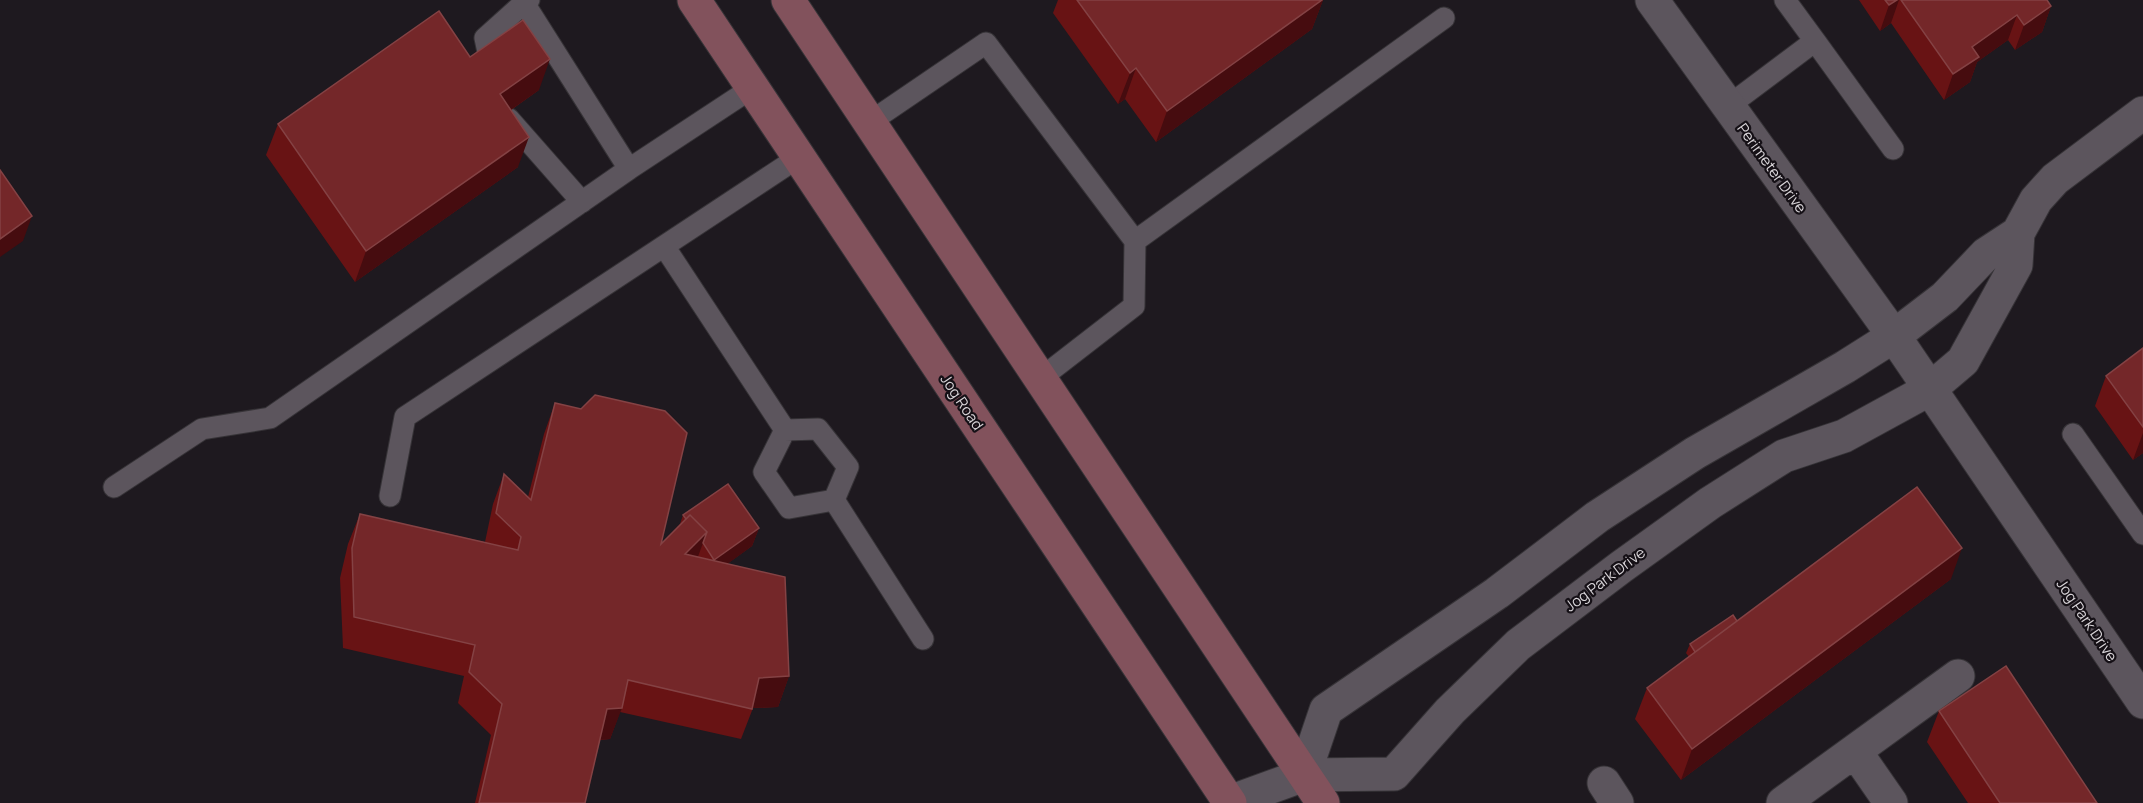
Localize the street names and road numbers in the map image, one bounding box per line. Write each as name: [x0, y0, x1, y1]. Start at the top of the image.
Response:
street label: Perimeter Drive: [1732, 119, 1812, 217]
street label: Jog Road: [936, 370, 988, 434]
street label: Jog Park Drive: [1560, 542, 1650, 616]
street label: Jog Park Drive: [2052, 574, 2123, 666]

